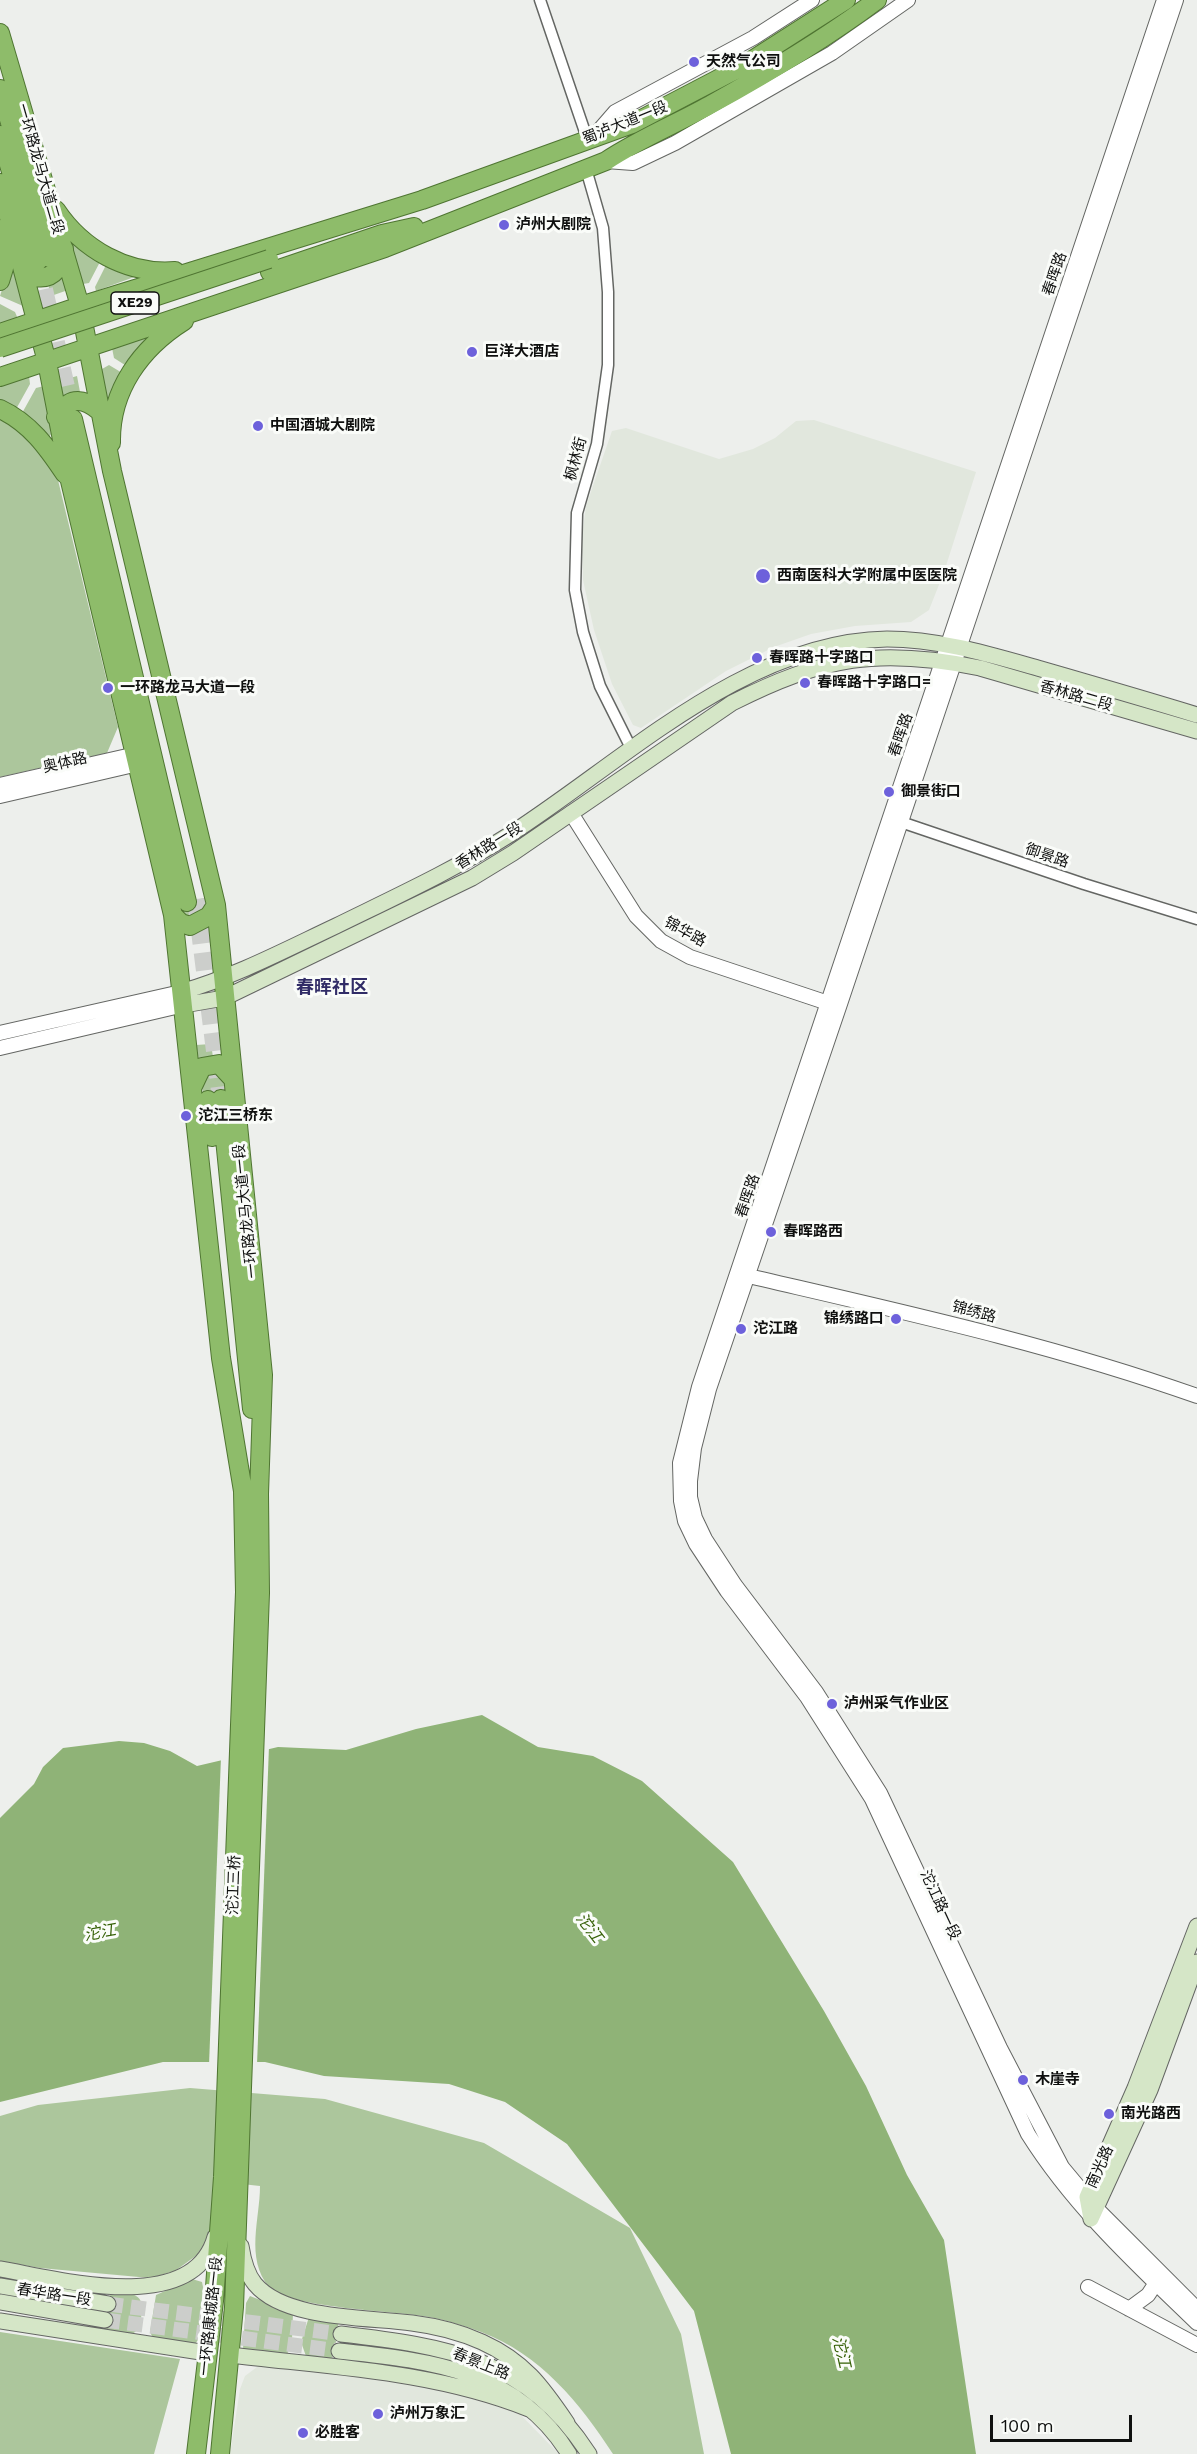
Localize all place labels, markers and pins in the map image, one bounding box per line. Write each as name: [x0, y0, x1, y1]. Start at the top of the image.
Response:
place label: 天然气公司: [706, 53, 781, 71]
marker: 天然气公司: [687, 55, 701, 69]
place label: 泸州大剧院: [516, 216, 591, 234]
marker: 泸州大剧院: [497, 218, 511, 232]
place label: 巨洋大酒店: [484, 343, 559, 361]
marker: 巨洋大酒店: [465, 345, 479, 359]
place label: 中国酒城大剧院: [270, 417, 375, 435]
marker: 中国酒城大剧院: [251, 419, 265, 433]
marker: 西南医科大学附属中医医院: [754, 567, 772, 585]
place label: 西南医科大学附属中医医院: [777, 567, 957, 585]
place label: 春晖路十字路口: [769, 649, 874, 667]
marker: 春晖路十字路口: [750, 651, 764, 665]
place label: 春晖路十字路口=: [817, 674, 931, 692]
marker: 春晖路十字路口=: [798, 676, 812, 690]
place label: 一环路龙马大道一段: [120, 679, 255, 697]
marker: 一环路龙马大道一段: [101, 681, 115, 695]
place label: 御景街口: [901, 783, 961, 801]
marker: 御景街口: [882, 785, 896, 799]
place label: 沱江三桥东: [198, 1107, 273, 1125]
marker: 沱江三桥东: [179, 1109, 193, 1123]
place label: 春晖路西: [783, 1223, 843, 1241]
marker: 春晖路西: [764, 1225, 778, 1239]
place label: 锦绣路口: [824, 1310, 884, 1328]
marker: 锦绣路口: [889, 1312, 903, 1326]
place label: 沱江路: [753, 1320, 798, 1338]
marker: 沱江路: [734, 1322, 748, 1336]
place label: 泸州采气作业区: [844, 1695, 949, 1713]
marker: 泸州采气作业区: [825, 1697, 839, 1711]
place label: 木崖寺: [1035, 2071, 1080, 2089]
marker: 木崖寺: [1016, 2073, 1030, 2087]
place label: 南光路西: [1121, 2105, 1181, 2123]
marker: 南光路西: [1102, 2107, 1116, 2121]
place label: 泸州万象汇: [390, 2405, 465, 2423]
marker: 泸州万象汇: [371, 2407, 385, 2421]
place label: 必胜客: [315, 2424, 360, 2442]
marker: 必胜客: [296, 2426, 310, 2440]

